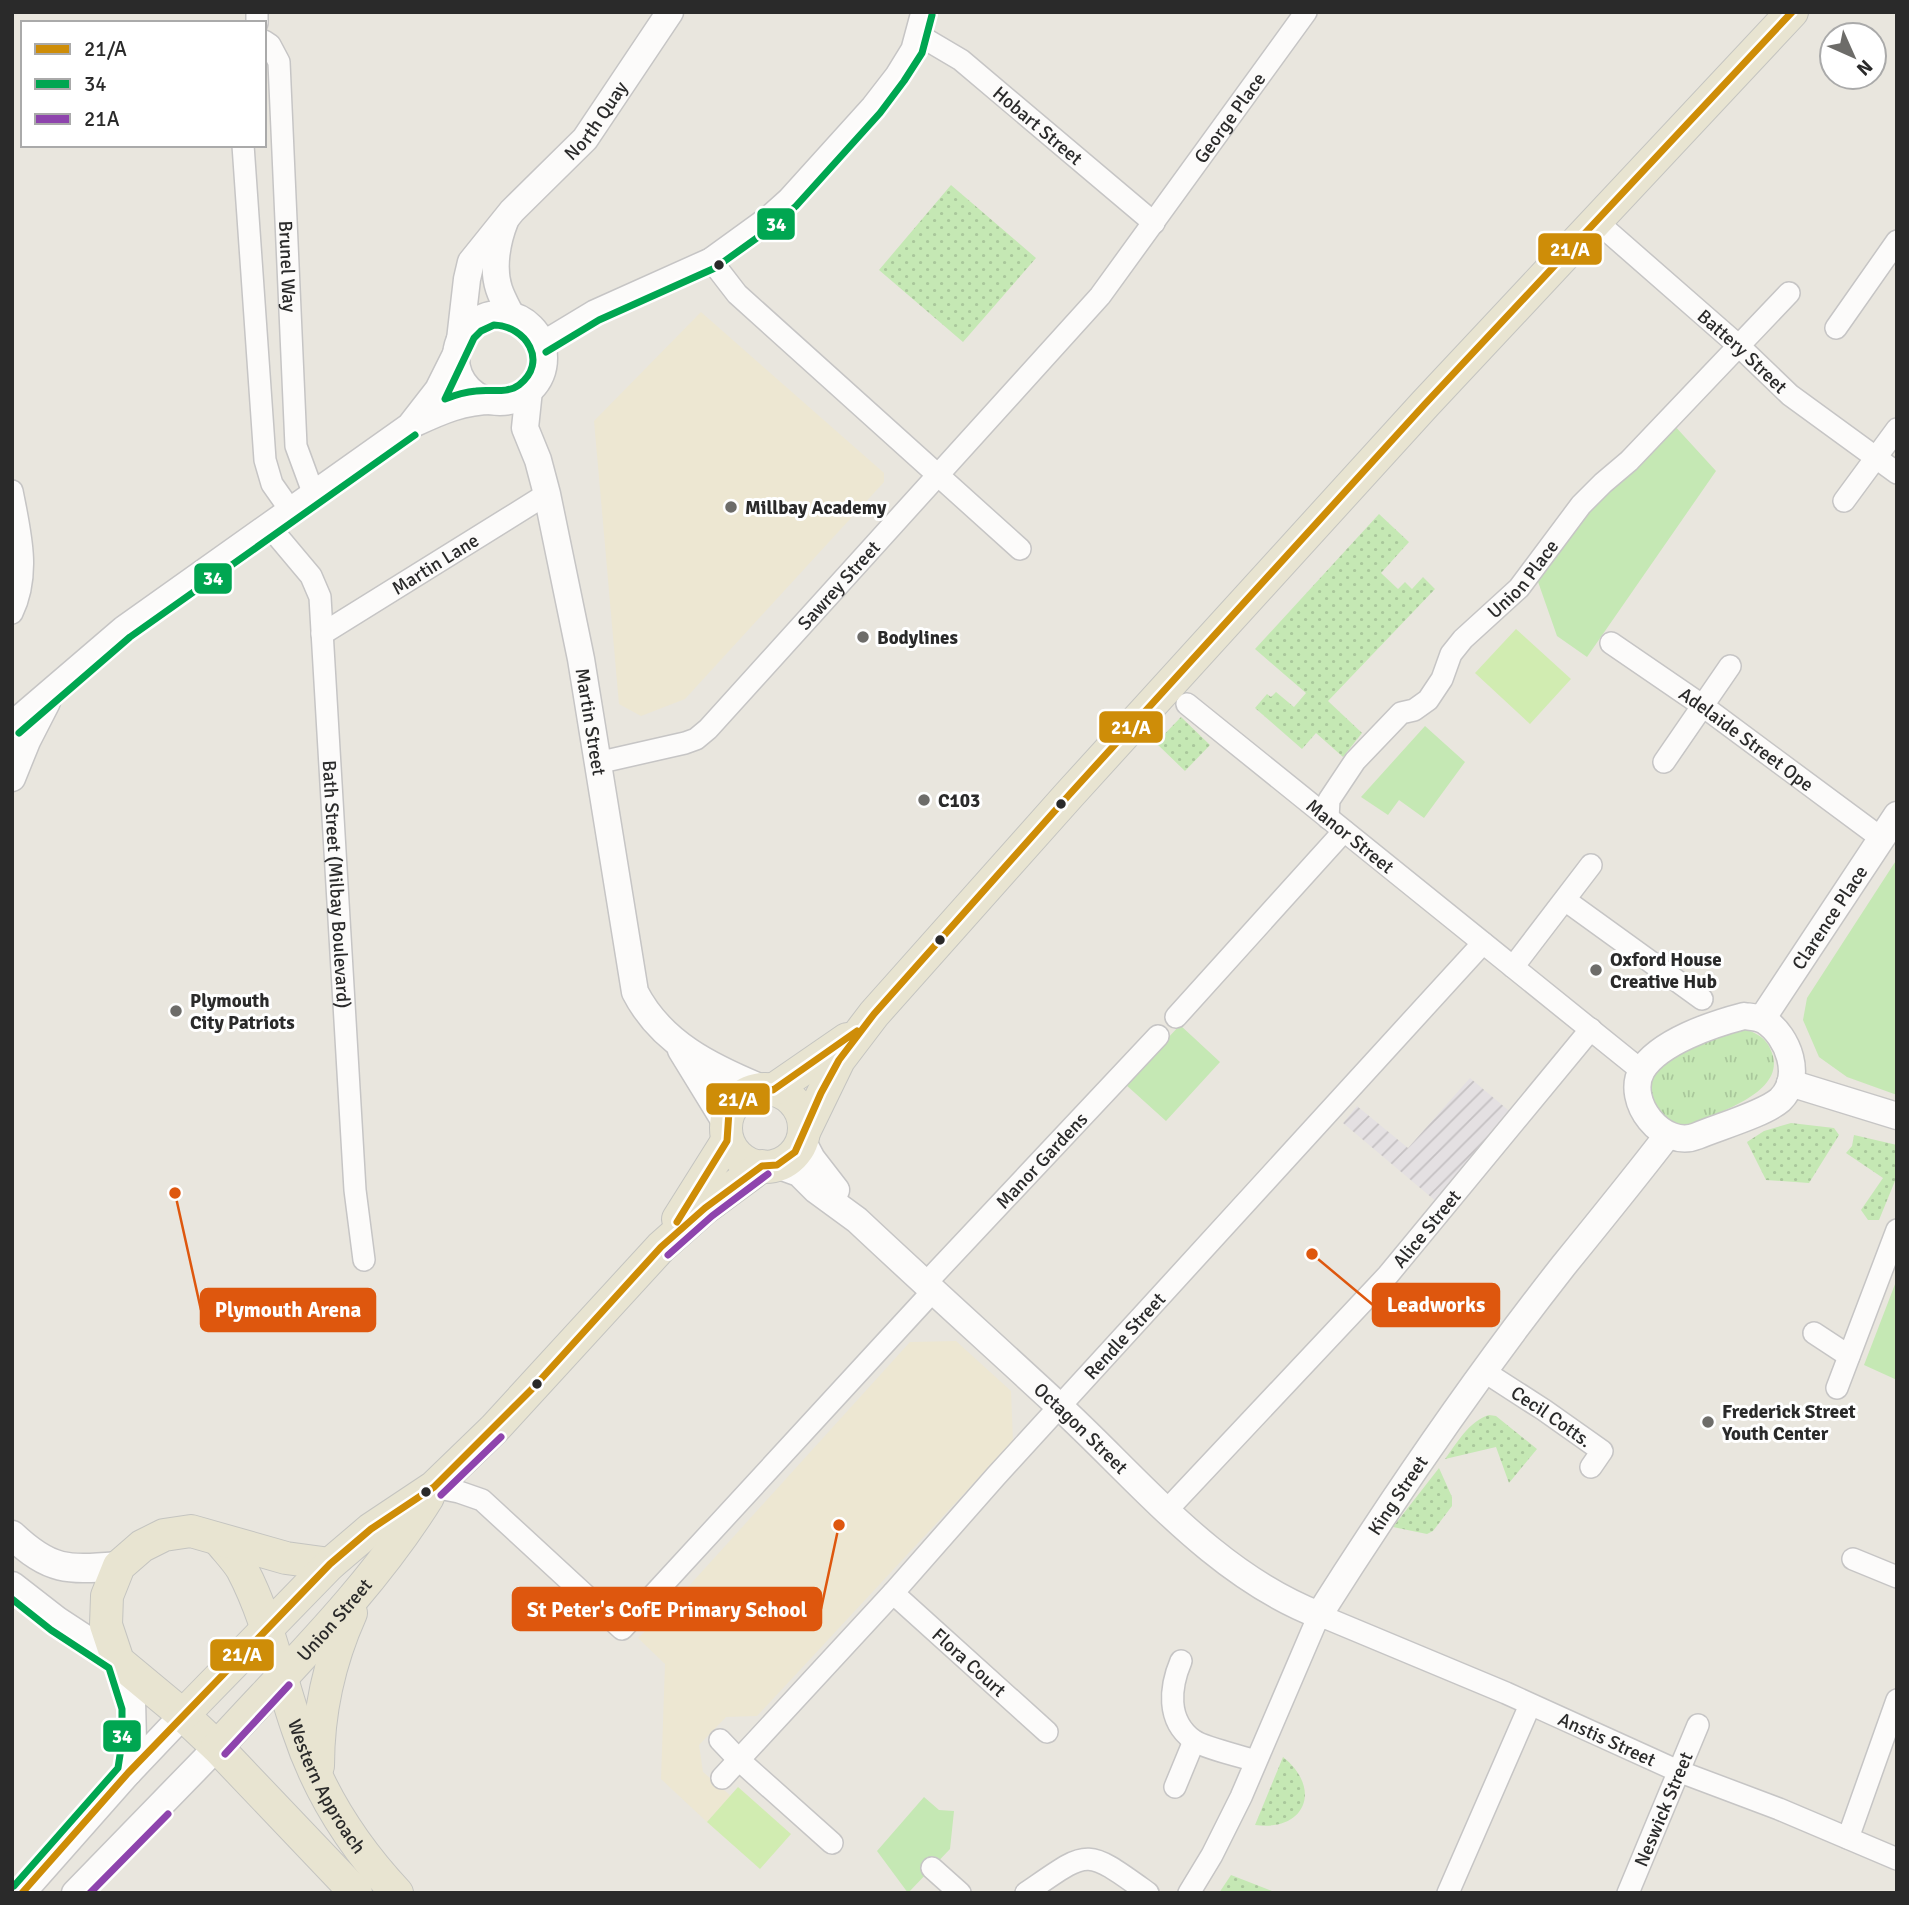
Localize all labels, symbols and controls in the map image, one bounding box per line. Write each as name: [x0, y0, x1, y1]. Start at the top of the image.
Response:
legend: [21, 21, 266, 147]
north arrow: [1818, 21, 1888, 91]
text: 21/A: [84, 36, 127, 62]
text: N: [1851, 54, 1877, 80]
street label: George Place: [1189, 68, 1271, 168]
text: 34: [84, 71, 107, 97]
street label: North Quay: [559, 77, 633, 166]
street label: Hobart Street: [988, 81, 1088, 171]
text: 21A: [84, 106, 120, 132]
line badge: 34: [756, 207, 796, 241]
text: 34: [766, 213, 786, 237]
street label: Brunel Way: [273, 220, 301, 313]
line badge: 21/A: [1537, 232, 1603, 266]
text: 21/A: [1550, 238, 1590, 262]
unlabelled marker: [712, 258, 726, 272]
street label: Battery Street: [1692, 304, 1792, 399]
place label: Millbay Academy: [745, 496, 887, 520]
marker: Millbay Academy: [723, 499, 739, 515]
street label: Martin Lane: [387, 528, 483, 601]
street label: Union Place: [1483, 535, 1564, 624]
street label: Sawrey Street: [793, 536, 886, 635]
line badge: 34: [193, 562, 233, 595]
text: 34: [203, 567, 223, 591]
place label: Bodylines: [877, 626, 958, 650]
marker: Bodylines: [855, 629, 871, 645]
street label: Martin Street: [570, 667, 611, 778]
street label: Adelaide Street Ope: [1674, 682, 1818, 797]
line badge: 21/A: [1098, 710, 1164, 744]
text: 21/A: [1111, 716, 1151, 740]
street label: Bath Street (Milbay Boulevard): [317, 760, 355, 1009]
place label: C103: [938, 789, 980, 813]
marker: C103: [916, 792, 932, 808]
street label: Manor Street: [1301, 794, 1399, 879]
unlabelled marker: [1054, 797, 1068, 811]
street label: Clarence Place: [1787, 861, 1873, 975]
unlabelled marker: [933, 933, 947, 947]
place label: Oxford House Creative Hub: [1610, 948, 1722, 994]
marker: Oxford House Creative Hub: [1588, 962, 1604, 978]
place label: Plymouth City Patriots: [190, 989, 295, 1035]
marker: Plymouth City Patriots: [168, 1003, 184, 1019]
line badge: 21/A: [705, 1082, 771, 1116]
text: 21/A: [718, 1088, 758, 1112]
street label: Manor Gardens: [991, 1108, 1093, 1214]
street label: Alice Street: [1388, 1185, 1467, 1273]
callout: Leadworks: [1373, 1284, 1499, 1326]
street label: Rendle Street: [1079, 1287, 1171, 1385]
callout: Plymouth Arena: [201, 1289, 375, 1331]
text: Leadworks: [1387, 1292, 1485, 1318]
text: Plymouth Arena: [215, 1297, 362, 1323]
unlabelled marker: [530, 1377, 544, 1391]
street label: Octagon Street: [1028, 1378, 1133, 1480]
street label: Cecil Cotts.: [1506, 1381, 1596, 1453]
place label: Frederick Street Youth Center: [1721, 1400, 1856, 1446]
marker: Frederick Street Youth Center: [1700, 1414, 1716, 1430]
street label: King Street: [1363, 1451, 1434, 1540]
unlabelled marker: [419, 1485, 433, 1499]
street label: Union Street: [292, 1574, 378, 1667]
callout: St Peter's CofE Primary School: [513, 1588, 821, 1630]
text: St Peter's CofE Primary School: [527, 1597, 807, 1623]
street label: Flora Court: [927, 1623, 1011, 1703]
line badge: 21/A: [209, 1638, 275, 1672]
text: 21/A: [222, 1643, 262, 1667]
street label: Anstis Street: [1554, 1707, 1660, 1772]
street label: Western Approach: [282, 1716, 371, 1859]
line badge: 34: [102, 1719, 142, 1753]
text: 34: [112, 1725, 132, 1749]
street label: Neswick Street: [1629, 1748, 1699, 1870]

